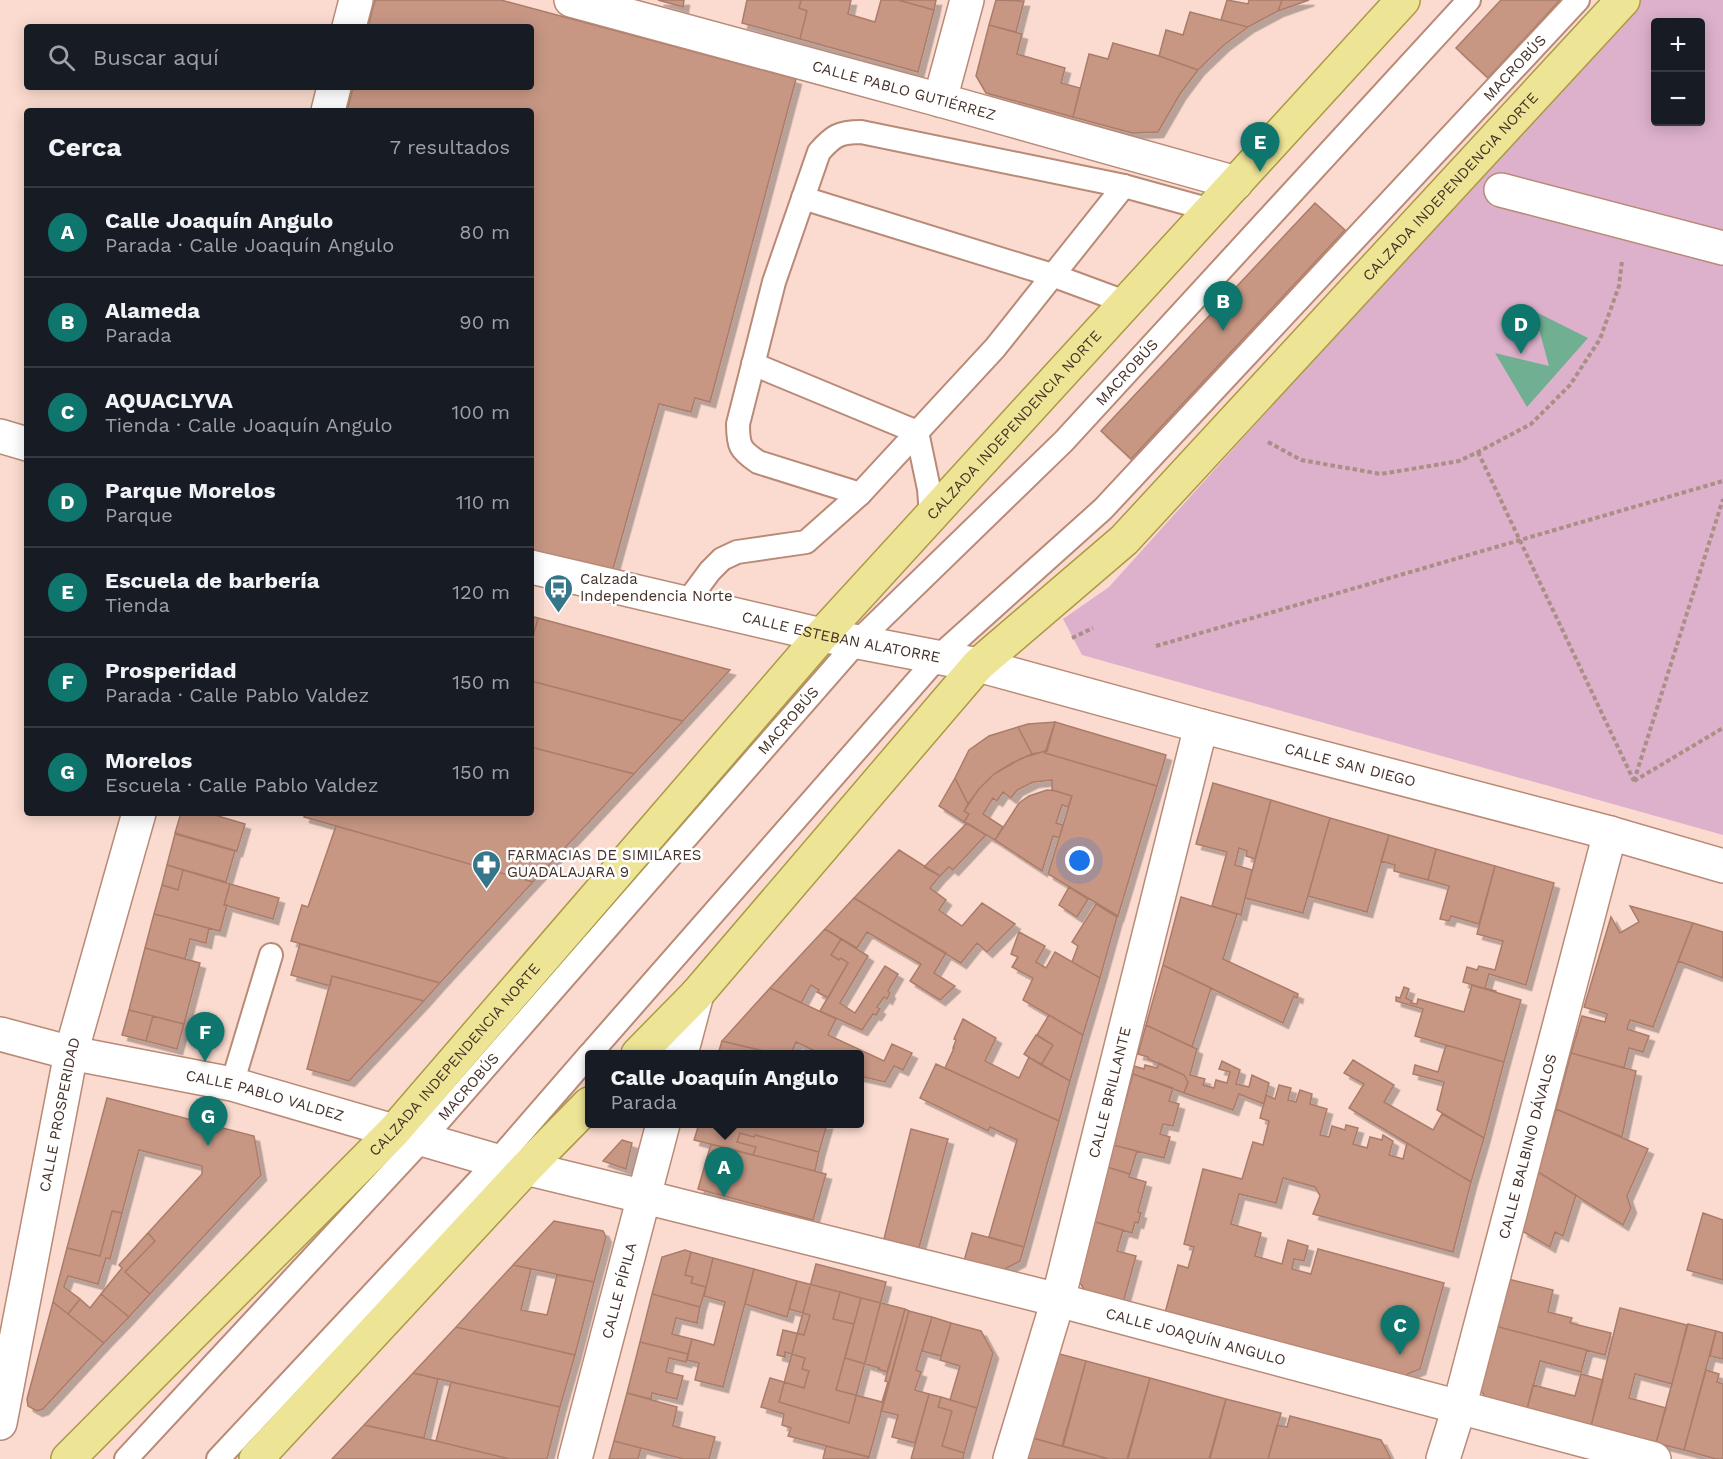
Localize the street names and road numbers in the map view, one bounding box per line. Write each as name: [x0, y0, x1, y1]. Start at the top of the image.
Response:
street label: MACROBÚS: [1480, 31, 1550, 105]
street label: CALLE PABLO GUTIÉRREZ: [810, 57, 998, 124]
street label: CALZADA INDEPENDENCIA NORTE: [1359, 89, 1542, 285]
street label: CALZADA INDEPENDENCIA NORTE: [923, 327, 1105, 524]
street label: MACROBÚS: [1092, 335, 1162, 409]
street label: CALLE ESTEBAN ALATORRE: [740, 608, 942, 667]
street label: MACROBÚS: [754, 683, 823, 758]
street label: CALLE SAN DIEGO: [1282, 739, 1418, 791]
street label: CALZADA INDEPENDENCIA NORTE: [365, 960, 544, 1160]
street label: CALLE BRILLANTE: [1085, 1025, 1135, 1160]
street label: CALLE PROSPERIDAD: [36, 1035, 84, 1194]
street label: MACROBÚS: [434, 1049, 503, 1124]
street label: CALLE BALBINO DÁVALOS: [1495, 1052, 1561, 1241]
street label: CALLE PABLO VALDEZ: [184, 1066, 346, 1125]
street label: CALLE PÍPILA: [598, 1240, 641, 1341]
street label: CALLE JOAQUÍN ANGULO: [1104, 1304, 1288, 1369]

